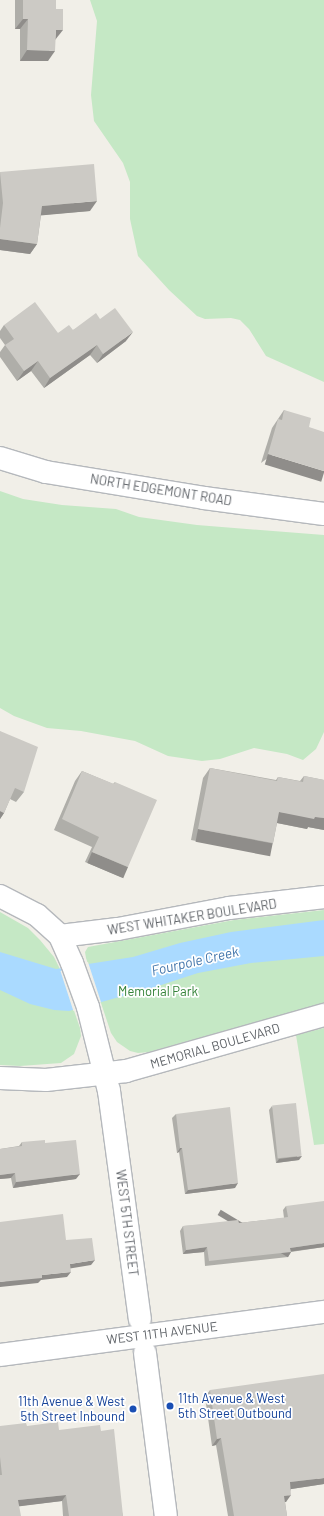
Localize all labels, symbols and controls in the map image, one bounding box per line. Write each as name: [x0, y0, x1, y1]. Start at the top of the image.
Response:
street label: NORTH EDGEMONT ROAD: [89, 471, 233, 509]
street label: WEST WHITAKER BOULEVARD: [106, 896, 278, 938]
water label: Fourpole Creek: [150, 943, 240, 979]
park label: Memorial Park: [118, 983, 198, 999]
street label: MEMORIAL BOULEVARD: [148, 1020, 282, 1072]
street label: WEST 5TH STREET: [113, 1169, 141, 1277]
street label: WEST 11TH AVENUE: [106, 1318, 218, 1348]
place label: 11th Avenue & West 5th Street Outbound: [178, 1391, 292, 1422]
place label: 11th Avenue & West 5th Street Inbound: [18, 1394, 125, 1425]
marker: 11th Avenue & West 5th Street Outbound: [165, 1401, 175, 1411]
marker: 11th Avenue & West 5th Street Inbound: [128, 1404, 138, 1414]

